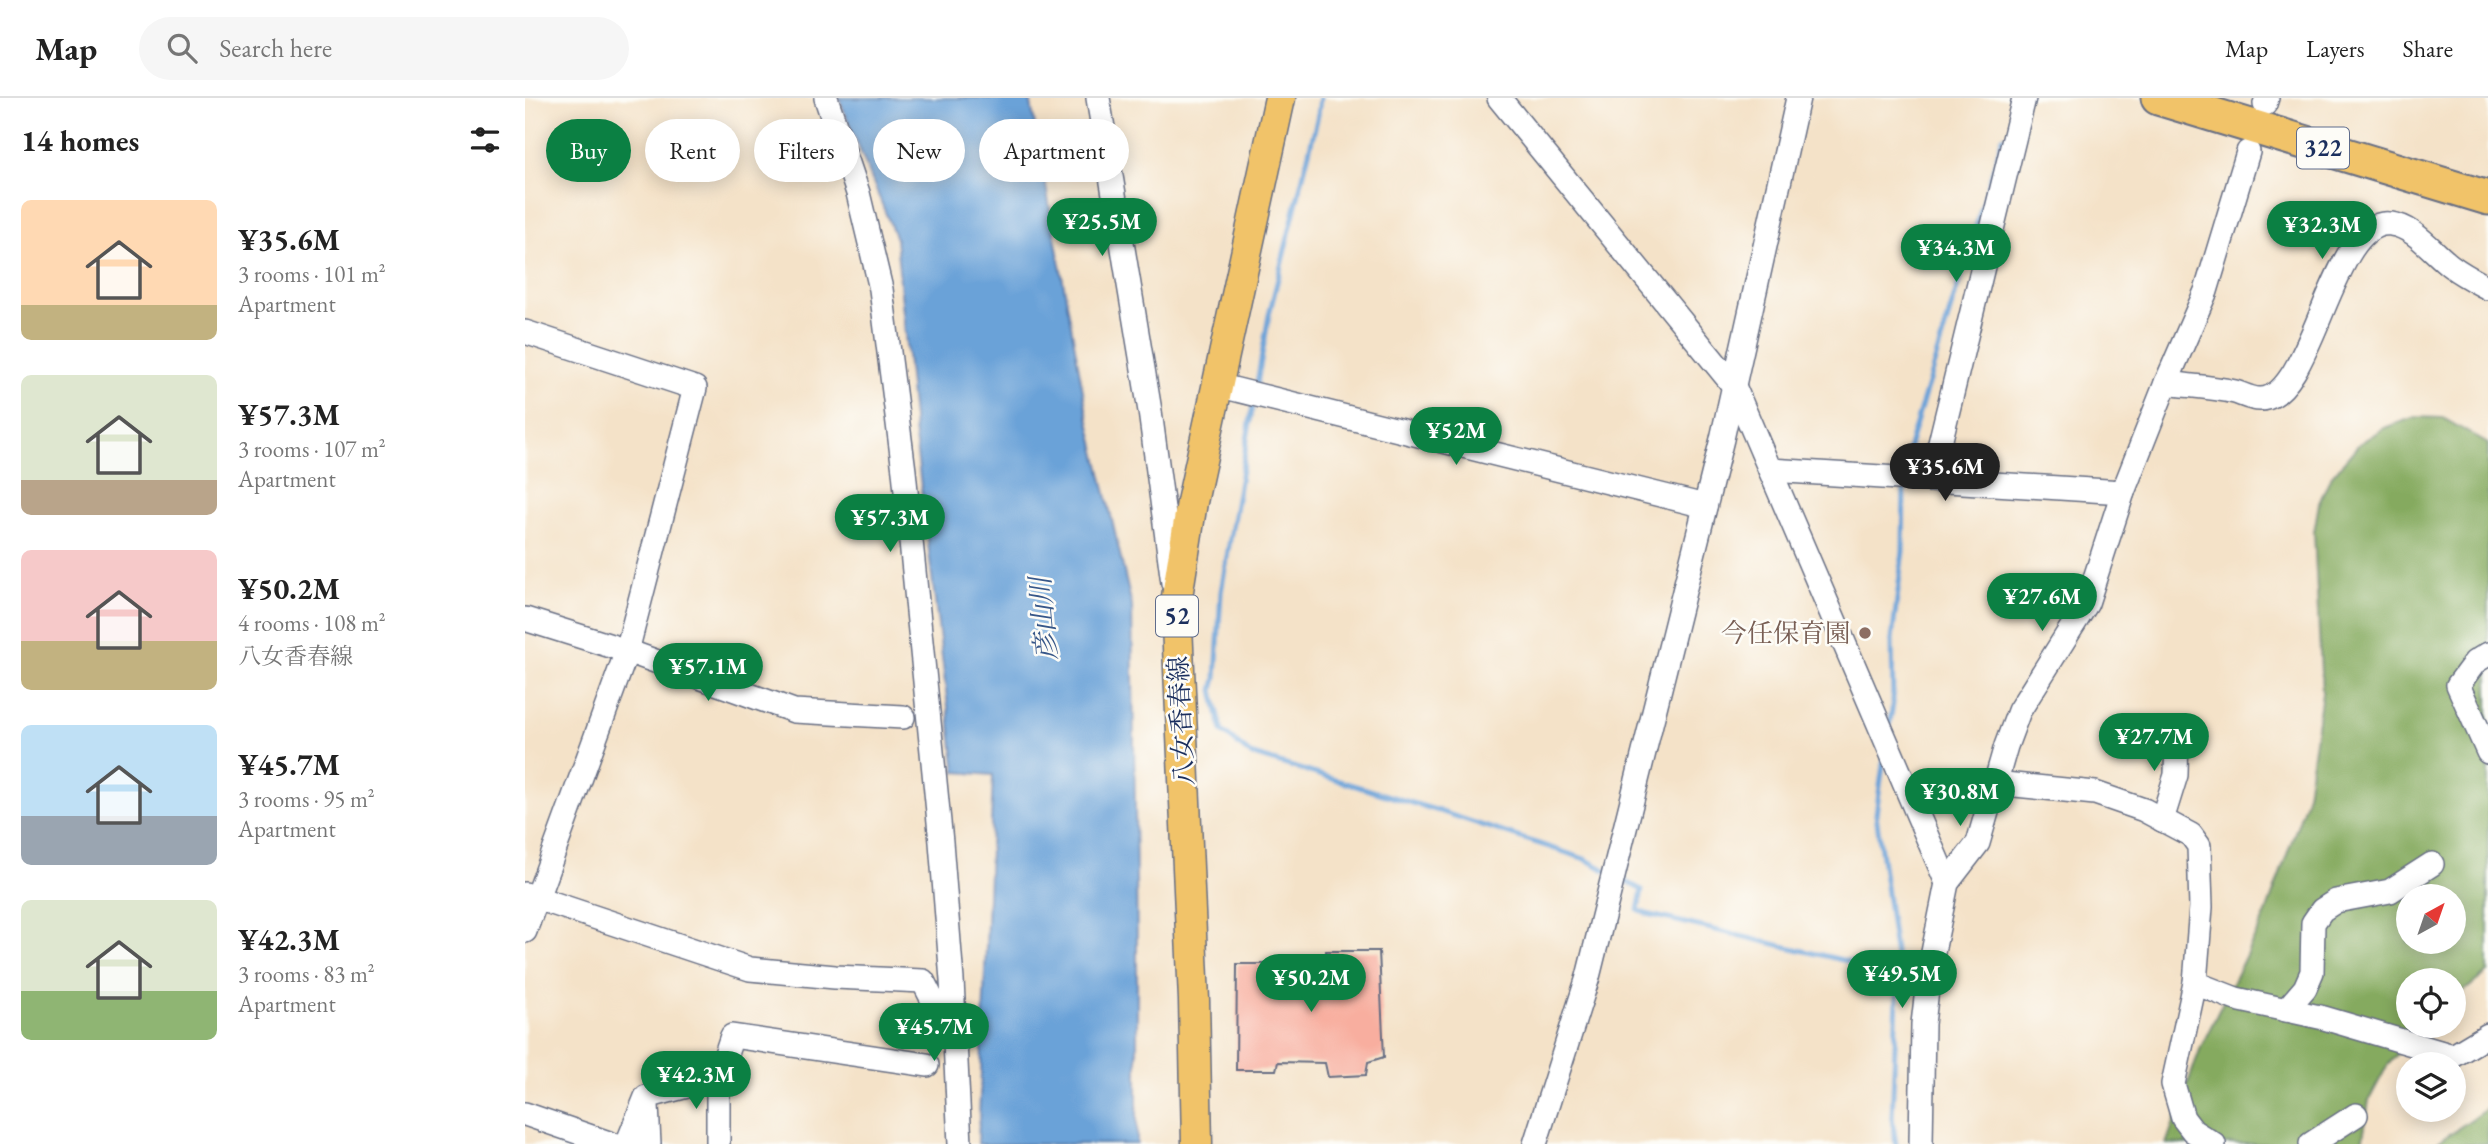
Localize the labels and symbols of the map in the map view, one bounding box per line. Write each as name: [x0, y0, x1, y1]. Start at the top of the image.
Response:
road number: 322: [2297, 128, 2349, 168]
pin: ¥25.5M: [1045, 198, 1159, 258]
pin: ¥32.3M: [2265, 202, 2379, 261]
pin: ¥34.3M: [1899, 225, 2013, 284]
pin: ¥52M: [1415, 408, 1497, 467]
pin: ¥35.6M: [1888, 444, 2002, 503]
pin: ¥57.3M: [833, 494, 947, 554]
water label: 彦山川: [1021, 573, 1065, 662]
pin: ¥27.6M: [1985, 574, 2099, 633]
road number: 52: [1156, 596, 1198, 636]
place label: 今任保育園: [1721, 616, 1851, 650]
marker: 今任保育園: [1857, 625, 1873, 641]
pin: ¥57.1M: [651, 644, 765, 703]
street label: 八女香春線: [1161, 655, 1201, 787]
pin: ¥27.7M: [2097, 714, 2211, 773]
pin: ¥30.8M: [1903, 768, 2017, 828]
north arrow: [2396, 884, 2466, 954]
pin: ¥49.5M: [1845, 950, 1959, 1010]
pin: ¥50.2M: [1254, 954, 1368, 1014]
pin: ¥45.7M: [877, 1004, 991, 1063]
pin: ¥42.3M: [639, 1052, 753, 1111]

